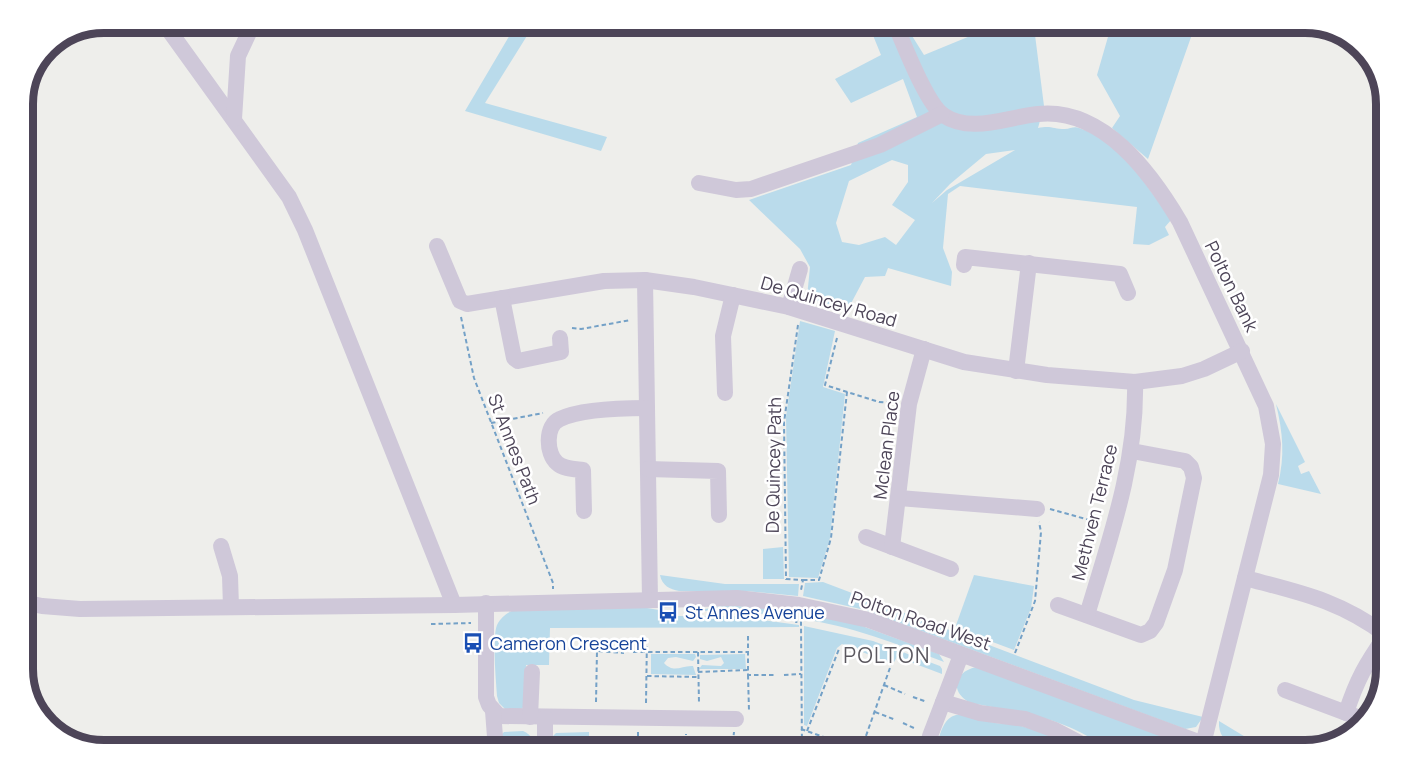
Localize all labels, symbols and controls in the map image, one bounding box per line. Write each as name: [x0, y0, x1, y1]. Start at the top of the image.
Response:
street label: Polton Bank: [1200, 237, 1265, 336]
street label: De Quincey Road: [758, 270, 900, 332]
street label: Mclean Place: [867, 389, 905, 501]
street label: St Annes Path: [483, 390, 547, 508]
street label: De Quincey Path: [760, 397, 786, 533]
street label: Methven Terrace: [1065, 441, 1123, 583]
street label: Polton Road West: [848, 585, 994, 655]
bus stop icon: St Annes Avenue: [656, 600, 680, 624]
place label: St Annes Avenue: [685, 600, 825, 624]
bus stop icon: Cameron Crescent: [461, 631, 485, 655]
place label: Cameron Crescent: [490, 631, 647, 655]
district label: POLTON: [843, 641, 931, 669]

